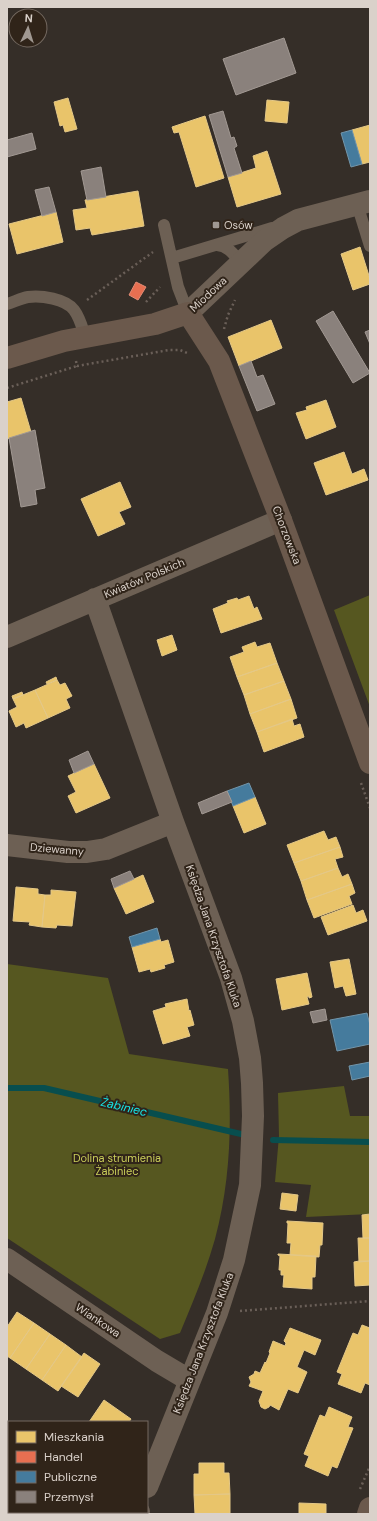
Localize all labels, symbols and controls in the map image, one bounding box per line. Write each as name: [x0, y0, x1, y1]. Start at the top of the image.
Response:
north arrow: [8, 8, 48, 48]
text: N: [24, 11, 33, 25]
place label: Osów: [224, 218, 253, 232]
marker: Osów: [211, 220, 221, 230]
street label: Miodowa: [186, 273, 230, 315]
street label: Chorzowska: [269, 504, 305, 566]
street label: Kwiatów Polskich: [102, 555, 186, 601]
street label: Dziewanny: [29, 840, 85, 858]
street label: Księdza Jana Krzysztofa Kluka: [183, 863, 245, 1009]
water label: Żabiniec: [99, 1094, 149, 1120]
park label: Dolina strumienia Żabiniec: [73, 1151, 161, 1178]
street label: Księdza Jana Krzysztofa Kluka: [170, 1270, 236, 1416]
street label: Wiankowa: [73, 1300, 123, 1340]
legend: [8, 1421, 148, 1513]
text: Mieszkania: [44, 1429, 104, 1445]
text: Handel: [44, 1449, 83, 1465]
text: Publiczne: [44, 1469, 97, 1485]
text: Przemysł: [44, 1489, 94, 1505]

